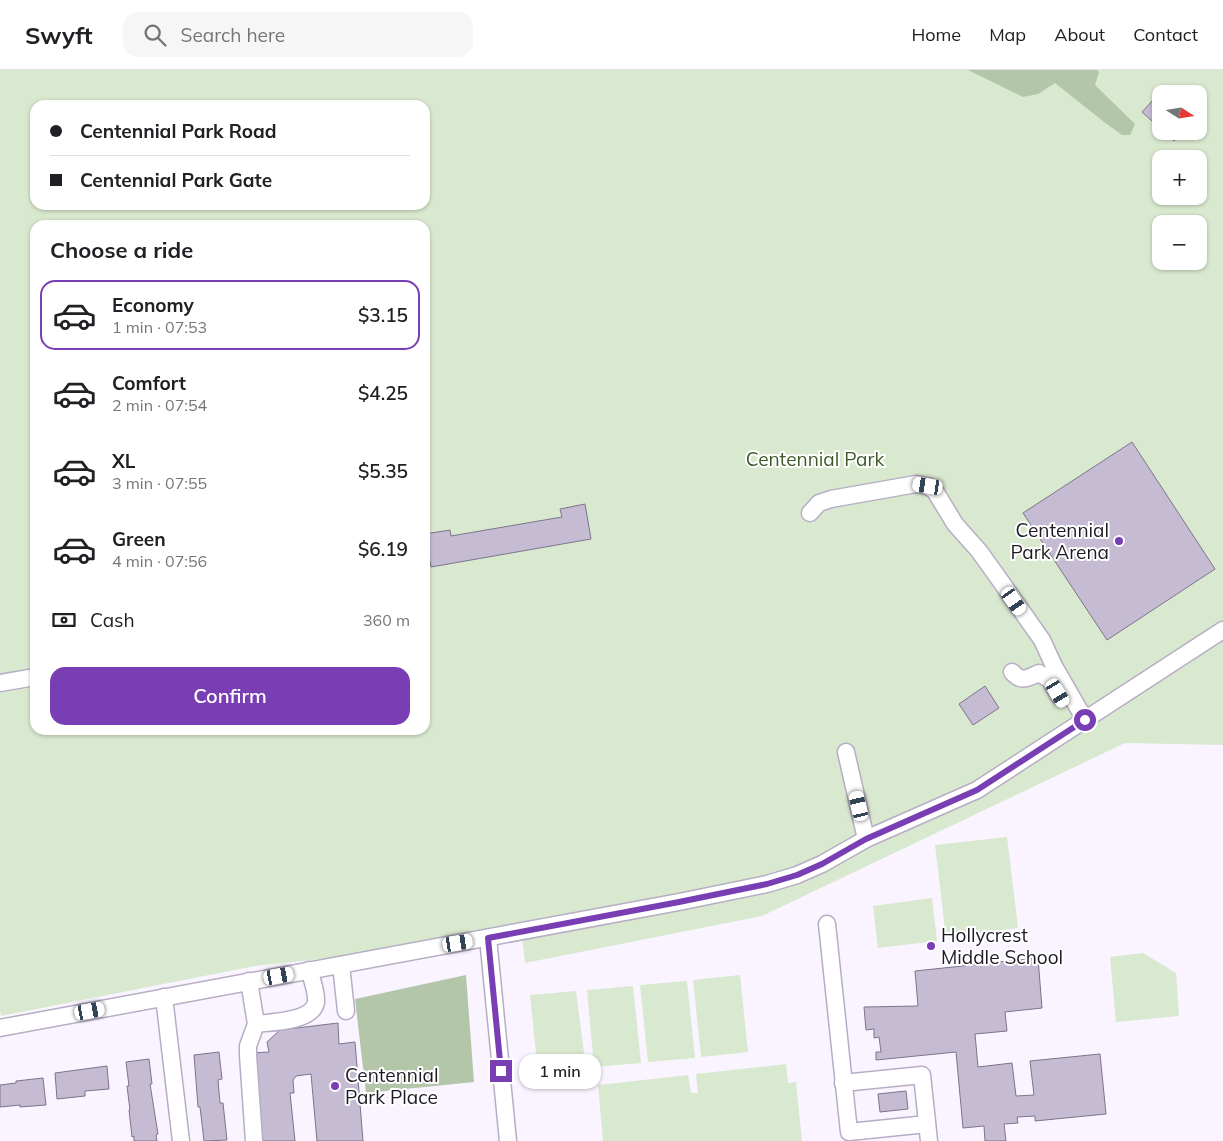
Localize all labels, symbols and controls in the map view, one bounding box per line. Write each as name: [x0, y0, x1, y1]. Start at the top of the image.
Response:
search box: [123, 12, 473, 57]
text: Swyft: [25, 20, 93, 50]
icon: search: [141, 21, 169, 49]
text: Search here: [181, 23, 285, 47]
text: Home: [911, 23, 961, 46]
text: Map: [989, 23, 1026, 46]
text: About: [1054, 23, 1105, 46]
text: Contact: [1133, 23, 1198, 46]
north arrow: [1152, 85, 1208, 140]
map controls: [1152, 85, 1207, 270]
text: Centennial Park Road: [80, 119, 277, 143]
button: +: [1152, 150, 1207, 205]
text: Centennial Park Gate: [80, 168, 272, 192]
button: −: [1152, 215, 1207, 270]
text: Choose a ride: [50, 236, 193, 264]
icon: car: [52, 293, 97, 338]
text: Economy: [112, 293, 194, 317]
text: $3.15: [358, 303, 408, 327]
text: 1 min · 07:53: [112, 317, 207, 337]
icon: car: [52, 371, 97, 416]
text: Comfort: [112, 371, 186, 395]
text: $4.25: [358, 381, 408, 405]
text: 2 min · 07:54: [112, 395, 207, 415]
park label: Centennial Park: [746, 447, 884, 471]
icon: car: [52, 449, 97, 494]
text: XL: [112, 449, 135, 473]
text: $5.35: [358, 459, 408, 483]
text: 3 min · 07:55: [112, 473, 207, 493]
car: [912, 476, 943, 496]
place label: Centennial Park Arena: [1010, 518, 1109, 564]
icon: car: [52, 527, 97, 572]
text: Green: [112, 527, 166, 551]
marker: Centennial Park Arena: [1113, 535, 1125, 547]
text: $6.19: [358, 537, 408, 561]
text: 4 min · 07:56: [112, 551, 207, 571]
car: [999, 584, 1028, 618]
icon: cash: [50, 606, 78, 634]
text: Cash: [90, 608, 135, 632]
text: 360 m: [363, 610, 410, 630]
button: Confirm: [50, 667, 410, 725]
car: [1043, 676, 1072, 710]
route start: [1074, 709, 1096, 731]
car: [848, 790, 869, 822]
place label: Hollycrest Middle School: [941, 923, 1063, 969]
car: [442, 933, 473, 953]
marker: Hollycrest Middle School: [925, 940, 937, 952]
car: [262, 966, 295, 986]
car: [73, 1001, 106, 1021]
callout: 1 min: [518, 1054, 601, 1088]
route end: [490, 1060, 512, 1082]
text: 1 min: [539, 1061, 581, 1081]
place label: Centennial Park Place: [345, 1063, 438, 1109]
marker: Centennial Park Place: [329, 1080, 341, 1092]

